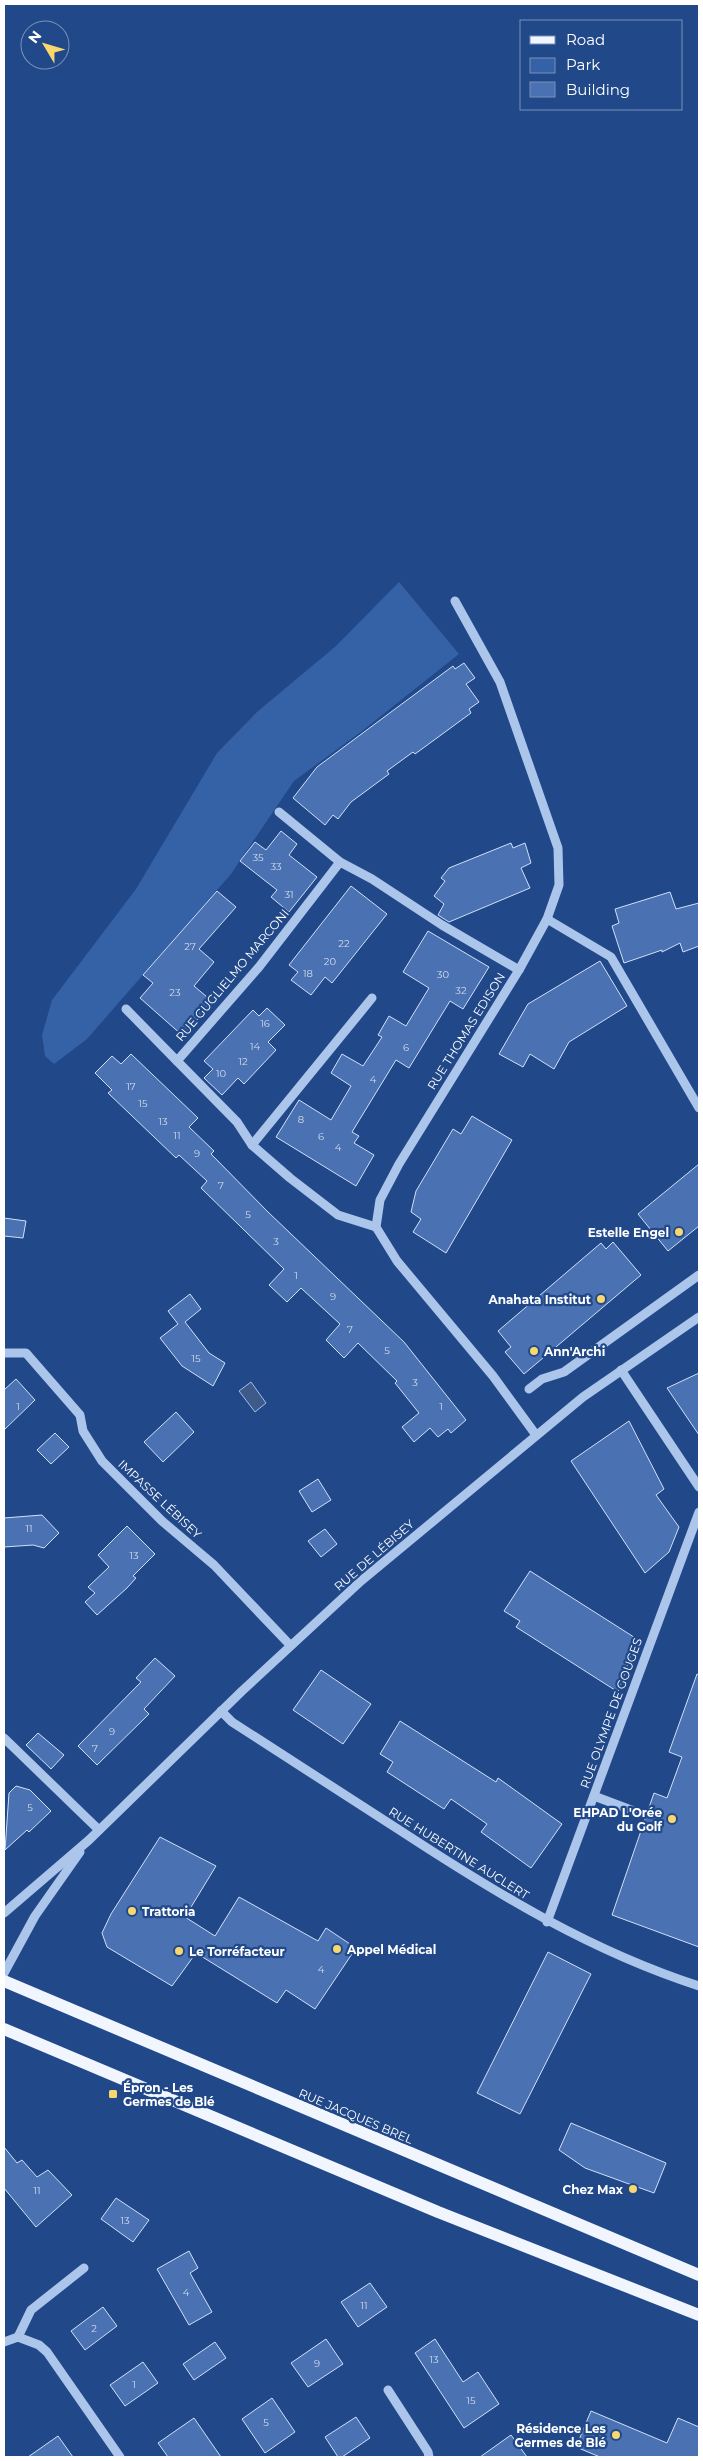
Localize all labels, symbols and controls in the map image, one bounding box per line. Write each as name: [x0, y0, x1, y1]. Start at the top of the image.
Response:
north arrow: [20, 20, 70, 70]
legend: [520, 20, 683, 110]
text: N: [24, 27, 45, 47]
text: Road: [566, 30, 605, 49]
text: Park: [566, 55, 600, 74]
text: Building: [566, 80, 630, 99]
house number: 35: [252, 851, 264, 864]
house number: 33: [270, 860, 282, 873]
house number: 31: [284, 888, 294, 901]
street label: RUE GUGLIELMO MARCONI: [172, 906, 292, 1044]
house number: 22: [338, 937, 350, 950]
house number: 27: [184, 940, 196, 953]
house number: 20: [324, 955, 337, 968]
house number: 18: [303, 967, 313, 980]
house number: 30: [437, 968, 450, 981]
street label: RUE THOMAS EDISON: [424, 970, 508, 1092]
house number: 32: [455, 984, 467, 997]
house number: 23: [169, 986, 181, 999]
house number: 16: [260, 1017, 270, 1030]
house number: 14: [250, 1040, 260, 1053]
house number: 6: [403, 1041, 409, 1054]
house number: 12: [238, 1055, 248, 1068]
house number: 10: [216, 1067, 226, 1080]
house number: 4: [370, 1073, 377, 1086]
house number: 17: [126, 1080, 136, 1093]
house number: 15: [138, 1097, 148, 1110]
house number: 8: [298, 1113, 304, 1126]
house number: 13: [158, 1115, 168, 1128]
house number: 11: [173, 1129, 181, 1142]
house number: 6: [318, 1130, 324, 1143]
house number: 4: [335, 1141, 342, 1154]
house number: 9: [194, 1147, 200, 1160]
house number: 7: [218, 1179, 224, 1192]
house number: 5: [245, 1208, 251, 1221]
place label: Estelle Engel: [588, 1225, 669, 1240]
marker: Estelle Engel: [673, 1226, 685, 1238]
house number: 3: [273, 1235, 279, 1248]
house number: 1: [294, 1269, 298, 1282]
house number: 9: [330, 1290, 336, 1303]
place label: Anahata Institut: [487, 1292, 592, 1307]
marker: Anahata Institut: [595, 1293, 607, 1305]
house number: 7: [347, 1323, 353, 1336]
house number: 5: [384, 1344, 390, 1357]
place label: Ann'Archi: [543, 1344, 605, 1359]
marker: Ann'Archi: [528, 1345, 540, 1357]
house number: 15: [191, 1352, 201, 1365]
house number: 3: [412, 1376, 418, 1389]
house number: 1: [16, 1400, 20, 1413]
house number: 1: [439, 1400, 443, 1413]
street label: IMPASSE LÉBISEY: [115, 1457, 205, 1542]
street label: RUE DE LÉBISEY: [331, 1516, 417, 1594]
house number: 11: [25, 1522, 33, 1535]
house number: 13: [129, 1549, 139, 1562]
street label: RUE OLYMPE DE GOUGES: [577, 1636, 645, 1790]
house number: 9: [109, 1725, 115, 1738]
house number: 7: [92, 1742, 98, 1755]
house number: 5: [27, 1801, 33, 1814]
street label: RUE HUBERTINE AUCLERT: [386, 1804, 532, 1903]
place label: EHPAD L'Orée du Golf: [573, 1805, 663, 1834]
marker: EHPAD L'Orée du Golf: [666, 1813, 678, 1825]
place label: Trattoria: [142, 1904, 195, 1919]
marker: Trattoria: [126, 1905, 138, 1917]
place label: Appel Médical: [346, 1942, 436, 1957]
marker: Appel Médical: [331, 1943, 343, 1955]
place label: Le Torréfacteur: [189, 1944, 285, 1959]
marker: Le Torréfacteur: [173, 1945, 185, 1957]
house number: 4: [318, 1963, 325, 1976]
place label: Épron - Les Germes de Blé: [123, 2080, 215, 2109]
street label: RUE JACQUES BREL: [297, 2085, 415, 2147]
marker: Épron - Les Germes de Blé: [107, 2088, 119, 2100]
place label: Chez Max: [563, 2182, 624, 2197]
marker: Chez Max: [627, 2183, 639, 2195]
house number: 11: [33, 2184, 41, 2197]
house number: 13: [120, 2214, 130, 2227]
house number: 4: [183, 2286, 190, 2299]
house number: 11: [360, 2299, 368, 2312]
house number: 2: [91, 2322, 97, 2335]
house number: 13: [429, 2353, 439, 2366]
house number: 9: [314, 2357, 320, 2370]
house number: 1: [132, 2378, 136, 2391]
house number: 15: [466, 2394, 476, 2407]
house number: 5: [263, 2416, 269, 2429]
place label: Résidence Les Germes de Blé: [514, 2421, 607, 2450]
marker: Résidence Les Germes de Blé: [610, 2429, 622, 2441]

